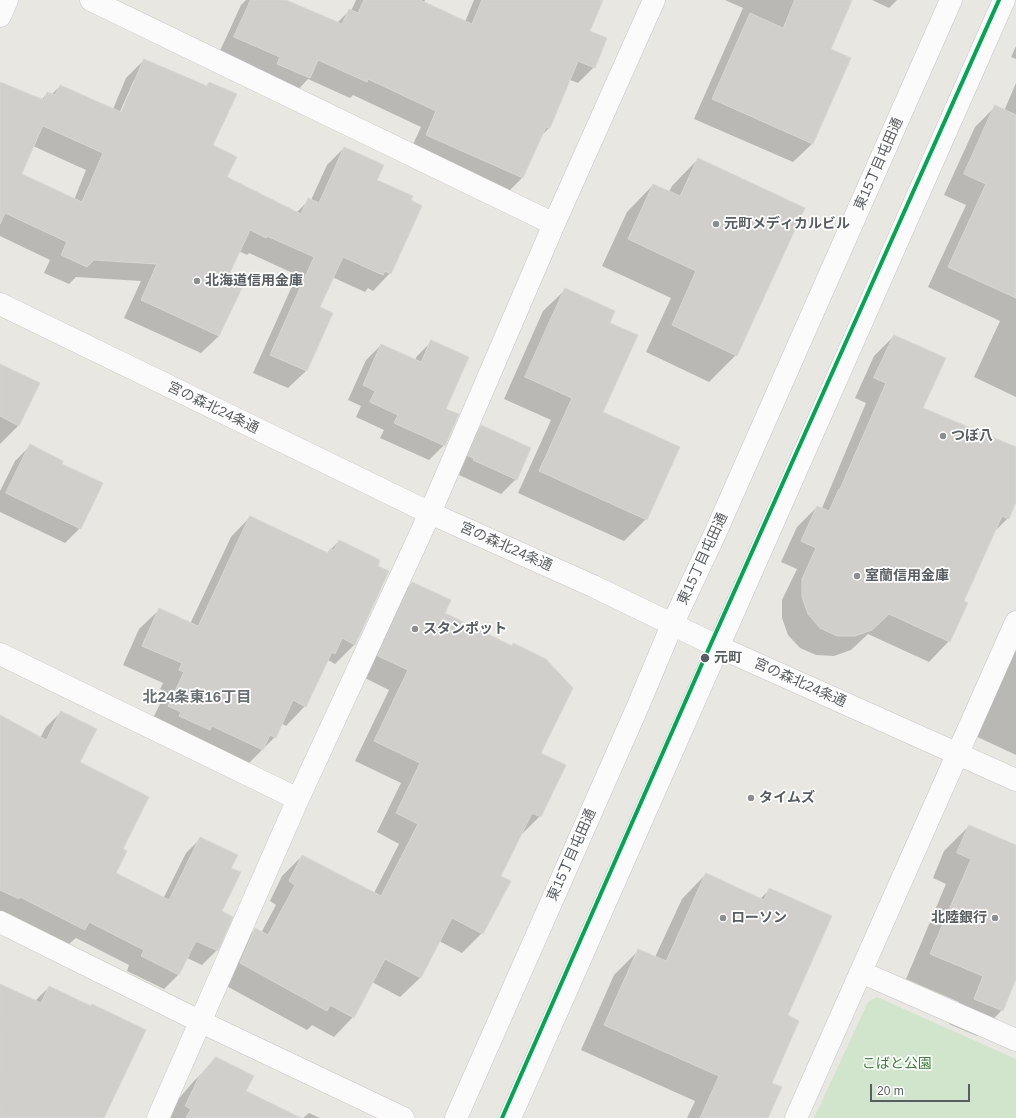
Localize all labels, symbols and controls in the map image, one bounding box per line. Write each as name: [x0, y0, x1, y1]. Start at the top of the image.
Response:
street label: 東15丁目屯田通: [851, 115, 907, 213]
place label: 元町メディカルビル: [724, 216, 850, 232]
marker: 元町メディカルビル: [711, 219, 721, 229]
place label: 北海道信用金庫: [205, 273, 303, 289]
marker: 北海道信用金庫: [192, 276, 202, 286]
street label: 宮の森北24条通: [165, 379, 261, 437]
place label: つぼ八: [951, 428, 993, 444]
marker: つぼ八: [938, 431, 948, 441]
street label: 東15丁目屯田通: [674, 510, 732, 608]
street label: 宮の森北24条通: [457, 519, 555, 575]
place label: 室蘭信用金庫: [865, 568, 949, 584]
marker: 室蘭信用金庫: [852, 571, 862, 581]
place label: スタンポット: [423, 621, 507, 637]
marker: スタンポット: [410, 624, 420, 634]
place label: 元町: [714, 650, 742, 666]
marker: 元町: [699, 652, 711, 664]
street label: 宮の森北24条通: [751, 655, 849, 711]
district label: 北24条東16丁目: [143, 689, 251, 707]
place label: タイムズ: [759, 790, 815, 806]
marker: タイムズ: [746, 793, 756, 803]
street label: 東15丁目屯田通: [544, 806, 600, 904]
place label: ローソン: [731, 910, 787, 926]
place label: 北陸銀行: [931, 910, 987, 926]
marker: ローソン: [718, 913, 728, 923]
marker: 北陸銀行: [990, 913, 1000, 923]
park label: こばと公園: [862, 1056, 932, 1072]
scale bar: [872, 1076, 972, 1102]
text: 20 m: [877, 1084, 904, 1098]

